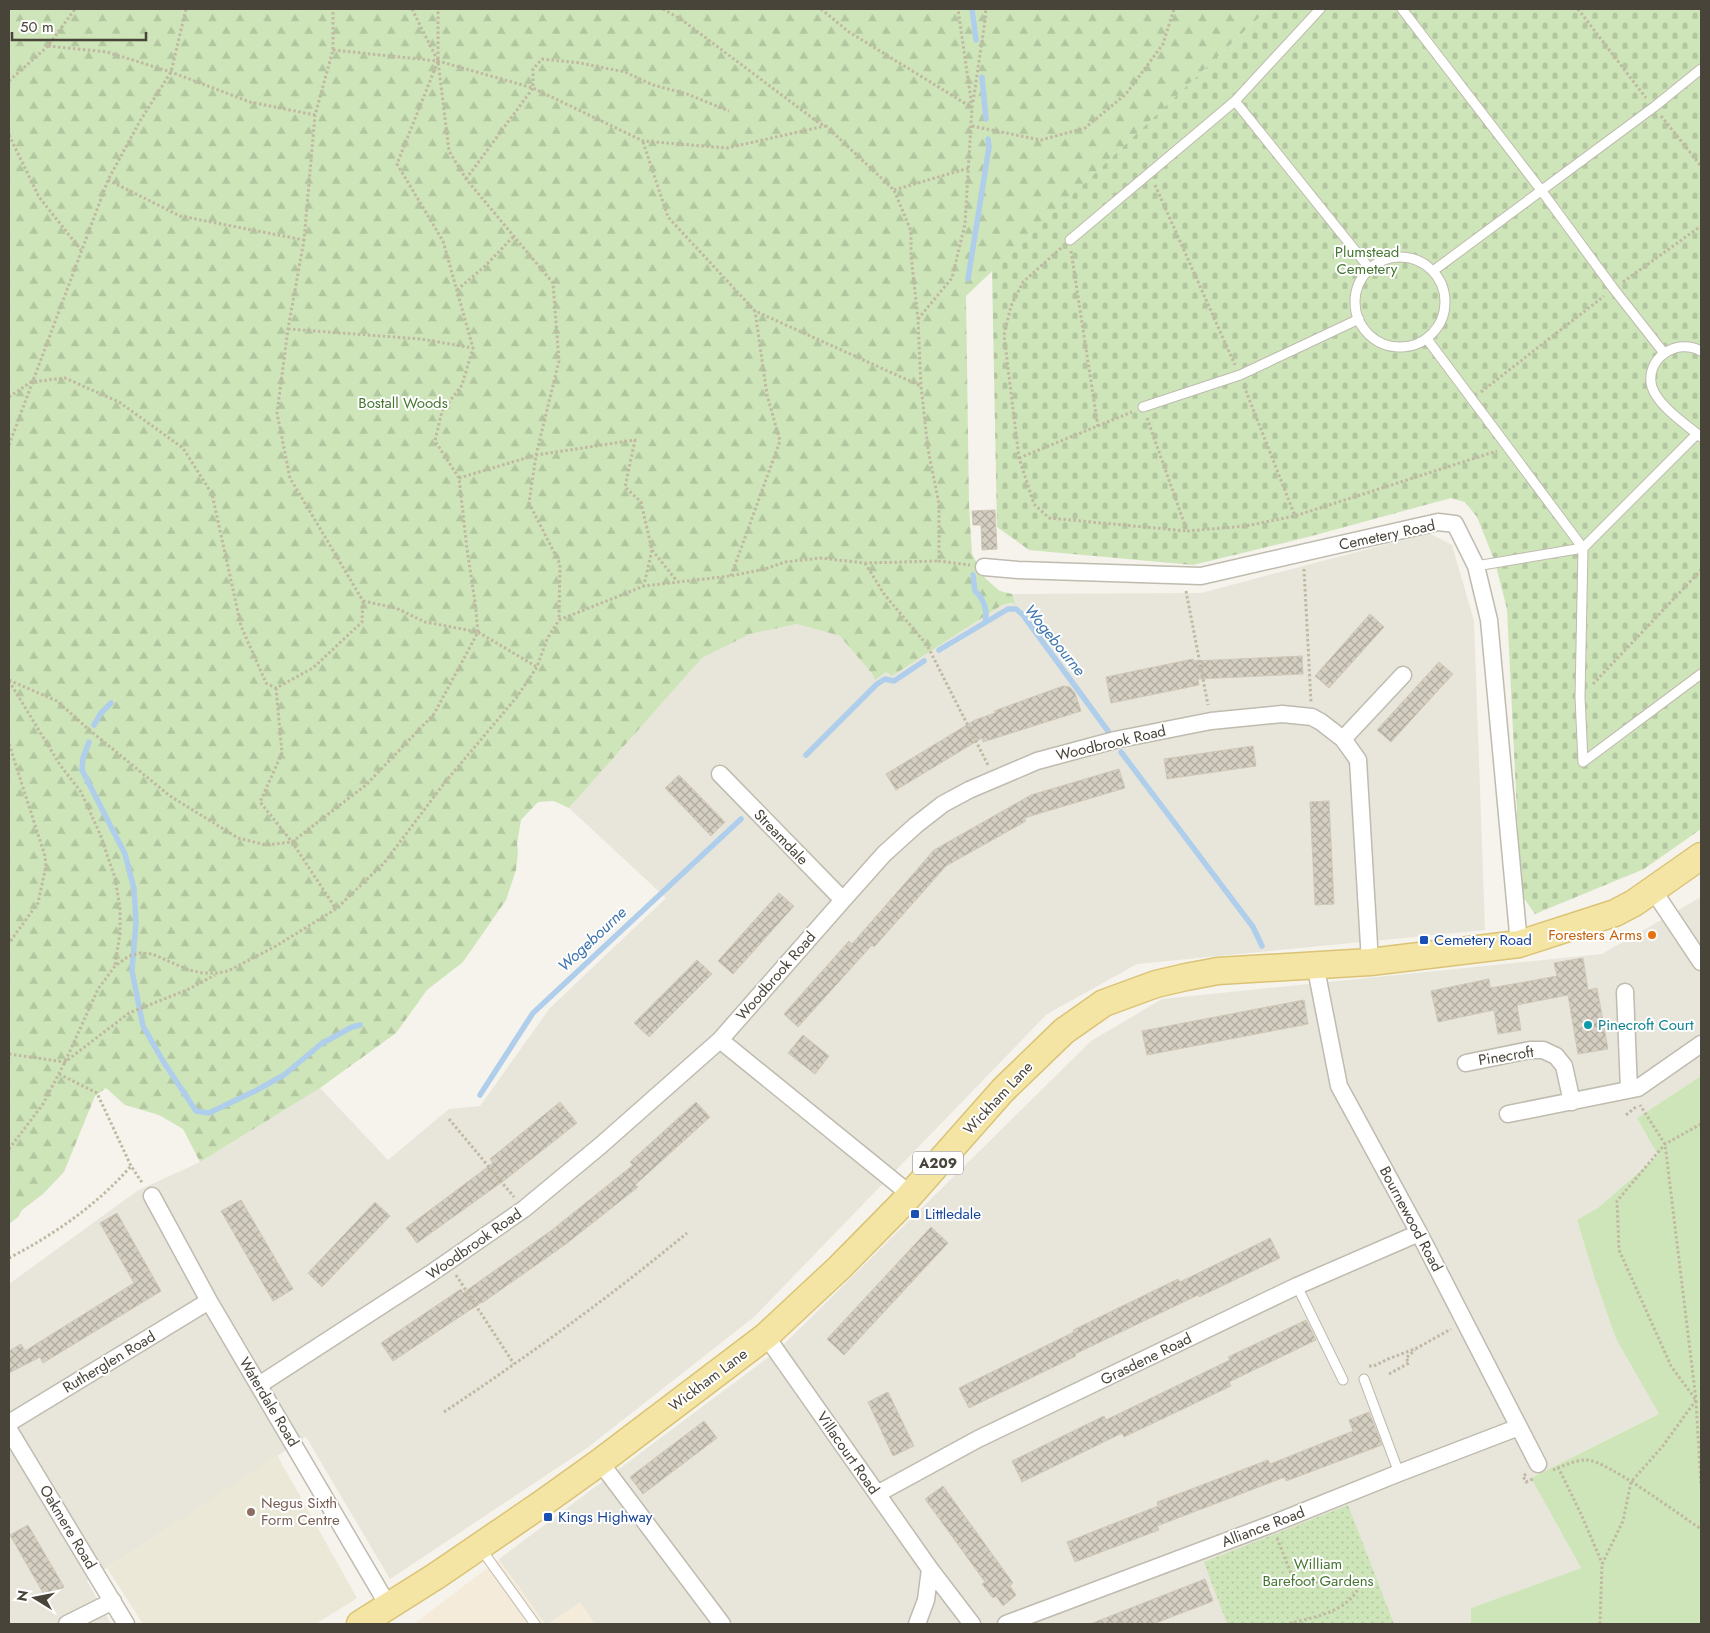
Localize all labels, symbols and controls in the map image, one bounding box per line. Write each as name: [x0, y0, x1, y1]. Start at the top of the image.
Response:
scale bar: [12, 10, 146, 42]
text: 50 m: [20, 16, 54, 38]
park label: Plumstead Cemetery: [1335, 241, 1399, 280]
park label: Bostall Woods: [358, 392, 448, 414]
street label: Cemetery Road: [1337, 514, 1437, 556]
water label: Wogebourne: [1019, 599, 1091, 681]
street label: Woodbrook Road: [1054, 720, 1168, 766]
street label: Streamdale: [749, 804, 814, 870]
water label: Wogebourne: [553, 901, 631, 977]
place label: Foresters Arms: [1548, 924, 1642, 946]
street label: Woodbrook Road: [731, 927, 821, 1025]
place label: Cemetery Road: [1434, 929, 1532, 951]
marker: Foresters Arms: [1646, 929, 1658, 941]
marker: Cemetery Road: [1418, 934, 1430, 946]
place label: Pinecroft Court: [1598, 1014, 1694, 1036]
marker: Pinecroft Court: [1582, 1019, 1594, 1031]
street label: Pinecroft: [1477, 1041, 1536, 1071]
street label: Wickham Lane: [958, 1056, 1038, 1140]
road number: A209: [913, 1152, 963, 1174]
street label: Bournewood Road: [1374, 1162, 1448, 1276]
street label: Woodbrook Road: [422, 1203, 526, 1285]
place label: Littledale: [925, 1203, 981, 1225]
marker: Littledale: [909, 1208, 921, 1220]
street label: Rutherglen Road: [58, 1326, 160, 1398]
street label: Grasdene Road: [1097, 1327, 1195, 1391]
street label: Wickham Lane: [664, 1343, 752, 1417]
street label: Waterdale Road: [234, 1353, 304, 1451]
street label: Villacourt Road: [811, 1407, 885, 1499]
street label: Oakmere Road: [34, 1481, 102, 1573]
place label: Negus Sixth Form Centre: [261, 1492, 340, 1531]
street label: Alliance Road: [1218, 1501, 1308, 1553]
marker: Negus Sixth Form Centre: [245, 1506, 257, 1518]
place label: Kings Highway: [558, 1506, 653, 1528]
marker: Kings Highway: [542, 1511, 554, 1523]
park label: William Barefoot Gardens: [1262, 1553, 1374, 1592]
north arrow: [10, 1573, 60, 1623]
text: N: [11, 1589, 33, 1603]

